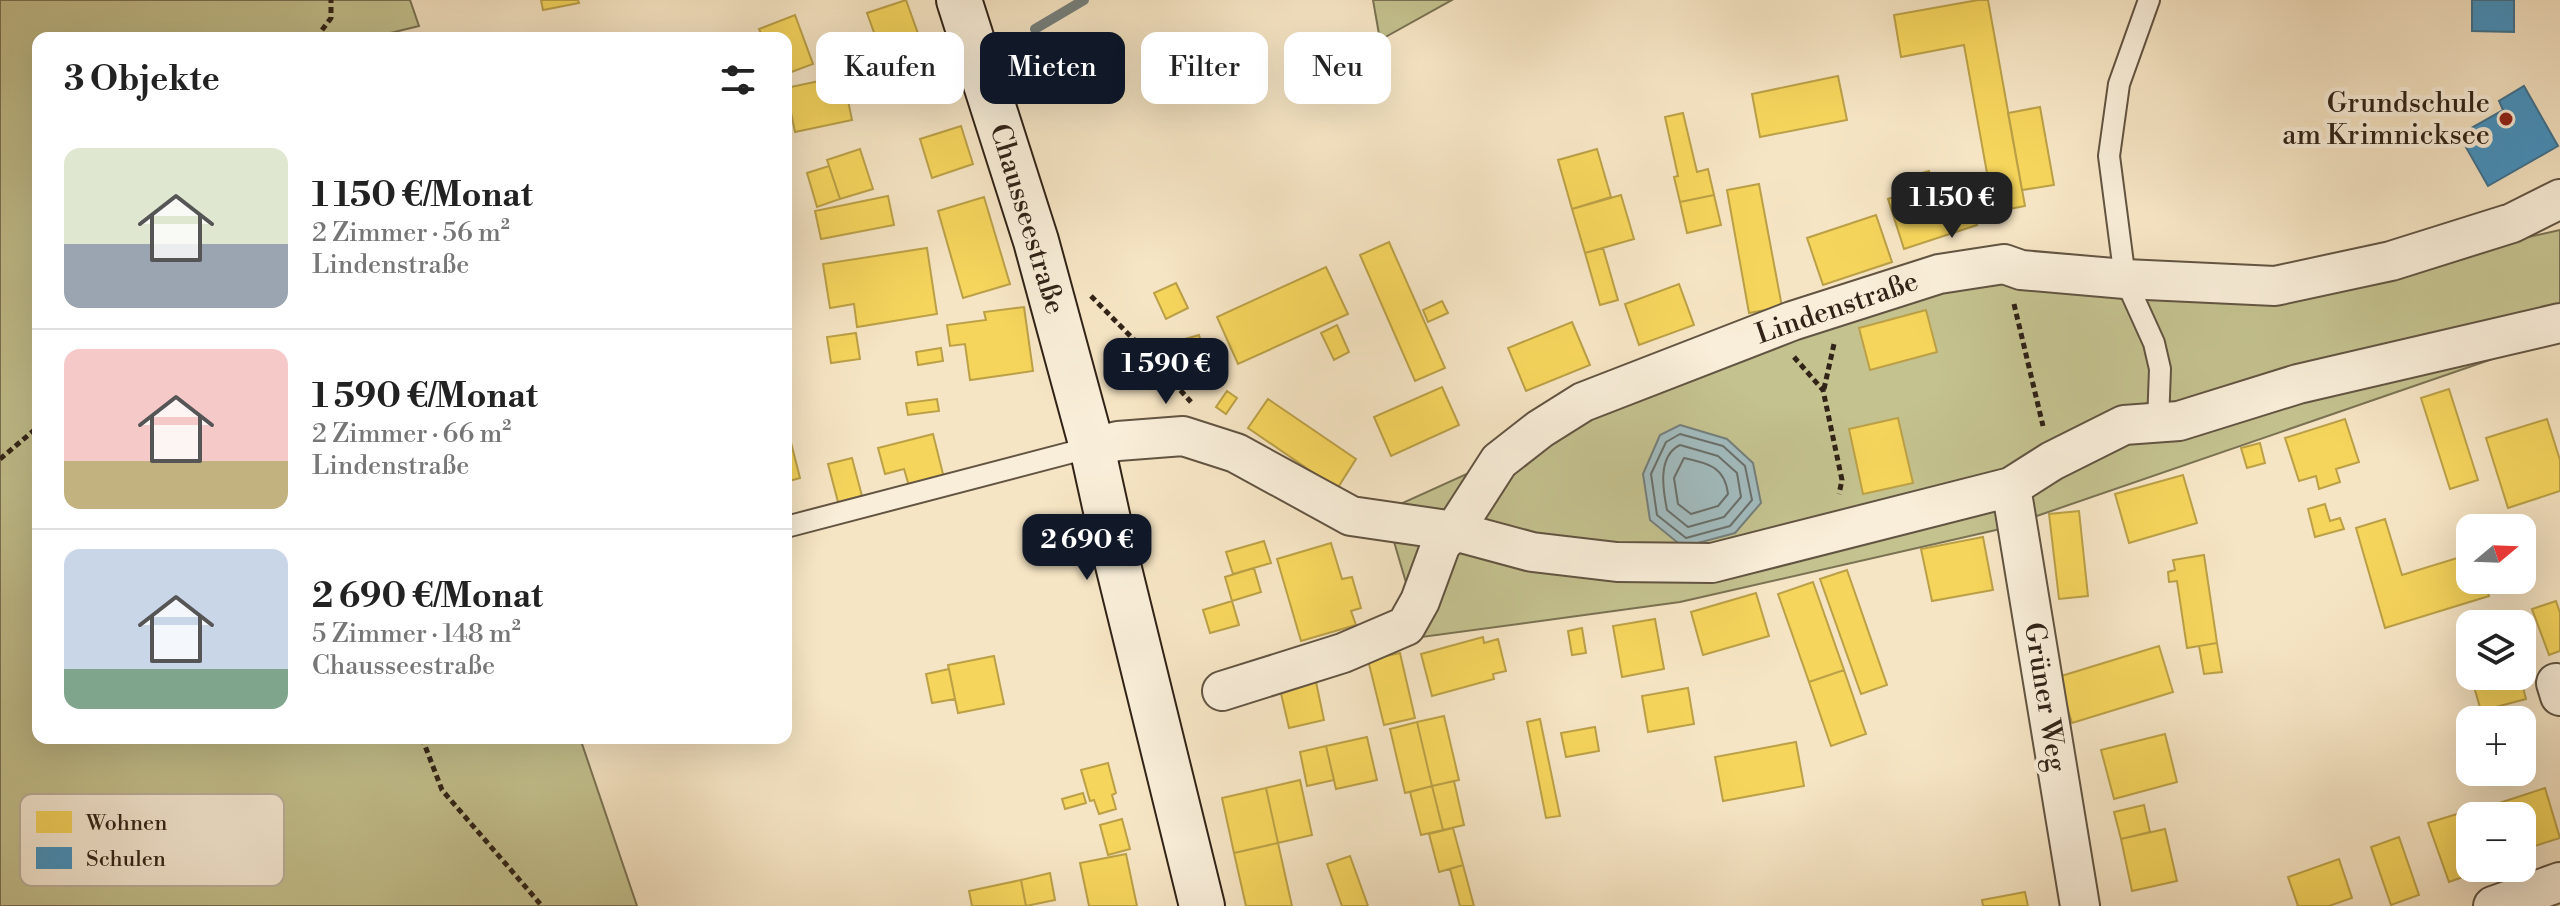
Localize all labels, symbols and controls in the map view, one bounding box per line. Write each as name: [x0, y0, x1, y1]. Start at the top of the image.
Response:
chip: Kaufen: [816, 32, 964, 104]
chip: Mieten: [980, 32, 1125, 104]
chip: Filter: [1141, 32, 1268, 104]
chip: Neu: [1284, 32, 1391, 104]
icon: filters: [716, 58, 760, 102]
text: 3 Objekte: [64, 59, 220, 101]
place label: Grundschule am Krimnicksee: [2282, 86, 2490, 153]
marker: Grundschule am Krimnicksee: [2497, 110, 2515, 128]
street label: Chausseestraße: [981, 120, 1073, 318]
pin: 1 150 €: [1878, 172, 2026, 240]
text: 1 150 €/Monat: [312, 175, 533, 217]
icon: home: [128, 180, 224, 276]
text: 1 150 €: [1909, 182, 1995, 214]
text: 2 Zimmer · 56 m²: [312, 217, 510, 249]
text: Lindenstraße: [312, 249, 469, 281]
street label: Lindenstraße: [1751, 264, 1923, 352]
pin: 1 590 €: [1092, 338, 1240, 406]
text: 1 590 €: [1121, 348, 1211, 380]
text: 1 590 €/Monat: [312, 376, 538, 418]
icon: home: [128, 381, 224, 477]
text: 2 Zimmer · 66 m²: [312, 418, 511, 450]
text: Lindenstraße: [312, 450, 469, 482]
pin: 2 690 €: [1013, 514, 1161, 582]
north arrow: [2456, 514, 2536, 594]
map controls: [2456, 514, 2536, 882]
text: 2 690 €: [1040, 524, 1134, 556]
text: 2 690 €/Monat: [312, 576, 543, 618]
icon: home: [128, 581, 224, 677]
button: layers: [2456, 610, 2536, 690]
text: 5 Zimmer · 148 m²: [312, 618, 521, 650]
street label: Grüner Weg: [2016, 620, 2074, 775]
text: Chausseestraße: [312, 650, 495, 682]
button: +: [2456, 706, 2536, 786]
legend: [20, 794, 284, 886]
button: −: [2456, 802, 2536, 882]
text: Wohnen: [85, 810, 167, 837]
text: Schulen: [86, 846, 166, 873]

